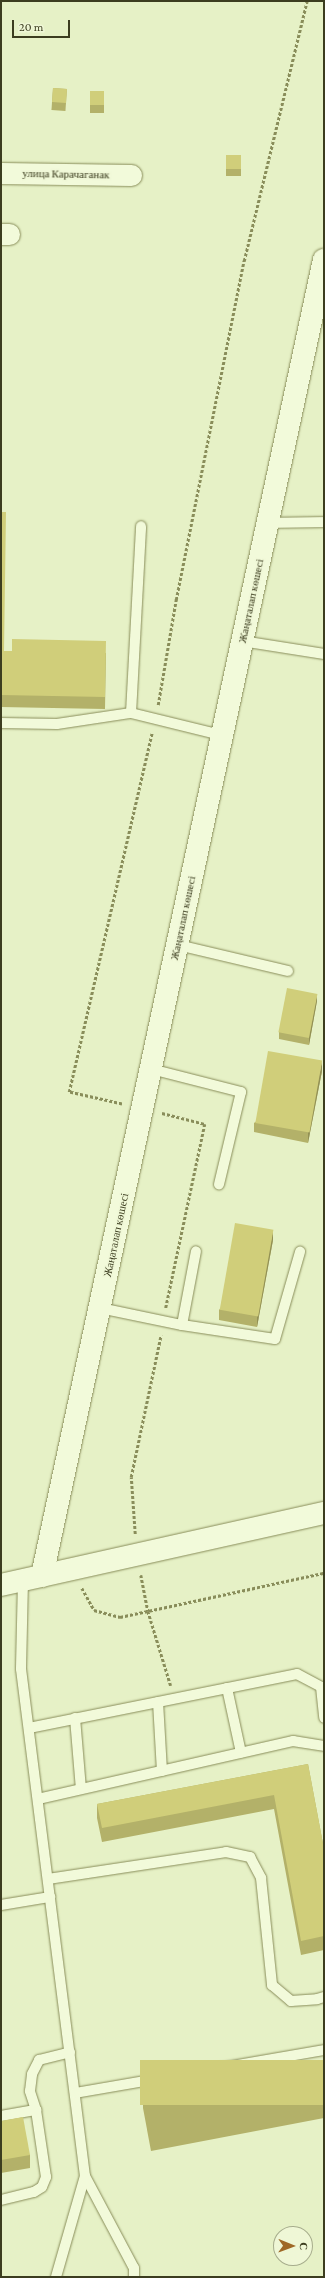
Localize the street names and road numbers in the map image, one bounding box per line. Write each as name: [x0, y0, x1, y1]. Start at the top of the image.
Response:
street label: улица Карачаганак: [22, 167, 110, 181]
street label: Жаңаталап көшесі: [236, 558, 266, 644]
street label: Жаңаталап көшесі: [168, 875, 198, 961]
street label: Жаңаталап көшесі: [101, 1192, 131, 1278]

